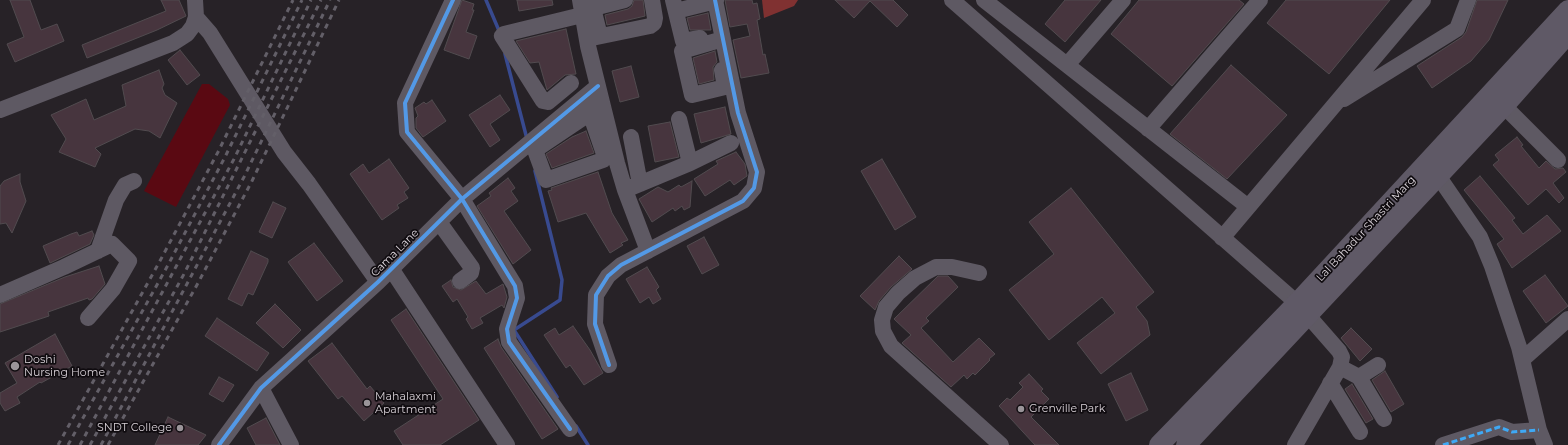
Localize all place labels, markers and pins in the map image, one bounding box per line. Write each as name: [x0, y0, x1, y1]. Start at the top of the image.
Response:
place label: Doshi Nursing Home: [24, 353, 105, 379]
marker: Doshi Nursing Home: [9, 360, 21, 372]
place label: Mahalaxmi Apartment: [375, 390, 436, 416]
marker: Mahalaxmi Apartment: [362, 398, 372, 408]
place label: Grenville Park: [1029, 402, 1105, 416]
marker: Grenville Park: [1016, 404, 1026, 414]
place label: SNDT College: [97, 421, 172, 435]
marker: SNDT College: [175, 423, 185, 433]

